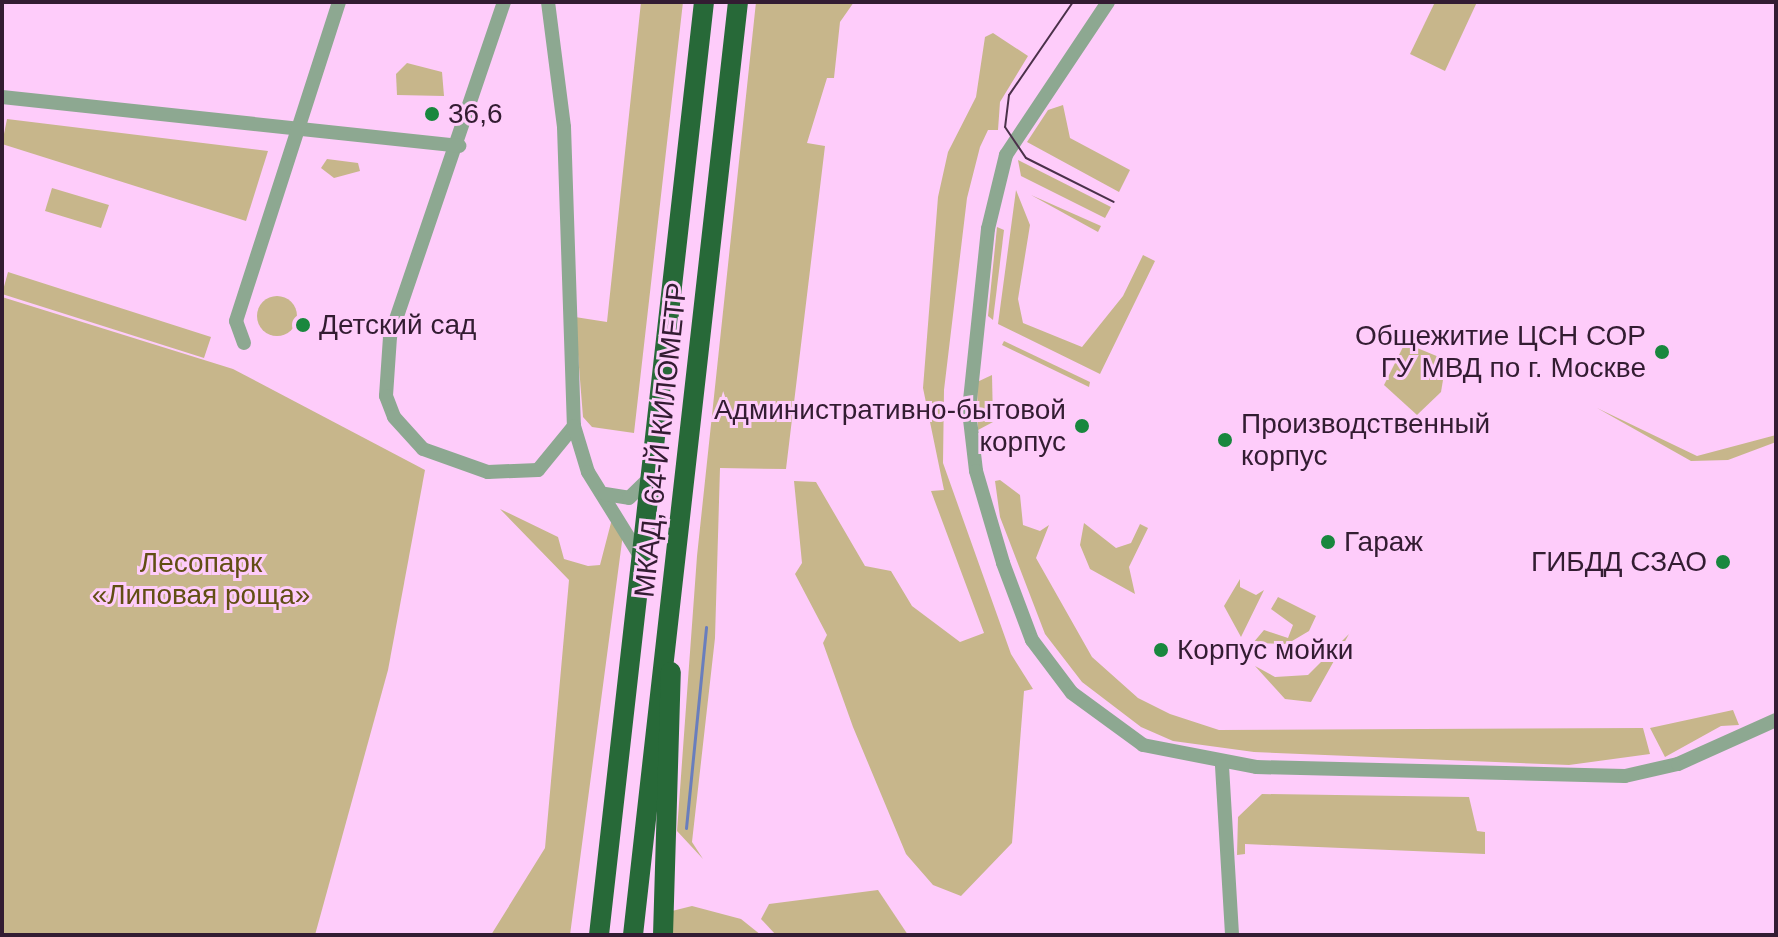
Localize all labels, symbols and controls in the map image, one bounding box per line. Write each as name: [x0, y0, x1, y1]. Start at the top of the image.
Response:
place label: 36,6: [448, 97, 502, 131]
marker: 36,6: [423, 105, 441, 123]
street label: МКАД, 64-Й КИЛОМЕТР: [628, 281, 694, 599]
place label: Детский сад: [319, 308, 476, 342]
marker: Детский сад: [294, 316, 312, 334]
place label: Общежитие ЦСН СОР ГУ МВД по г. Москве: [1355, 319, 1646, 385]
marker: Общежитие ЦСН СОР ГУ МВД по г. Москве: [1653, 343, 1671, 361]
place label: Административно-бытовой корпус: [714, 393, 1066, 459]
place label: Производственный корпус: [1241, 407, 1490, 473]
marker: Административно-бытовой корпус: [1073, 417, 1091, 435]
marker: Производственный корпус: [1216, 431, 1234, 449]
place label: Гараж: [1344, 525, 1423, 559]
marker: Гараж: [1319, 533, 1337, 551]
place label: ГИБДД СЗАО: [1531, 545, 1707, 579]
park label: Лесопарк «Липовая роща»: [92, 546, 310, 612]
marker: ГИБДД СЗАО: [1714, 553, 1732, 571]
place label: Корпус мойки: [1177, 633, 1353, 667]
marker: Корпус мойки: [1152, 641, 1170, 659]

